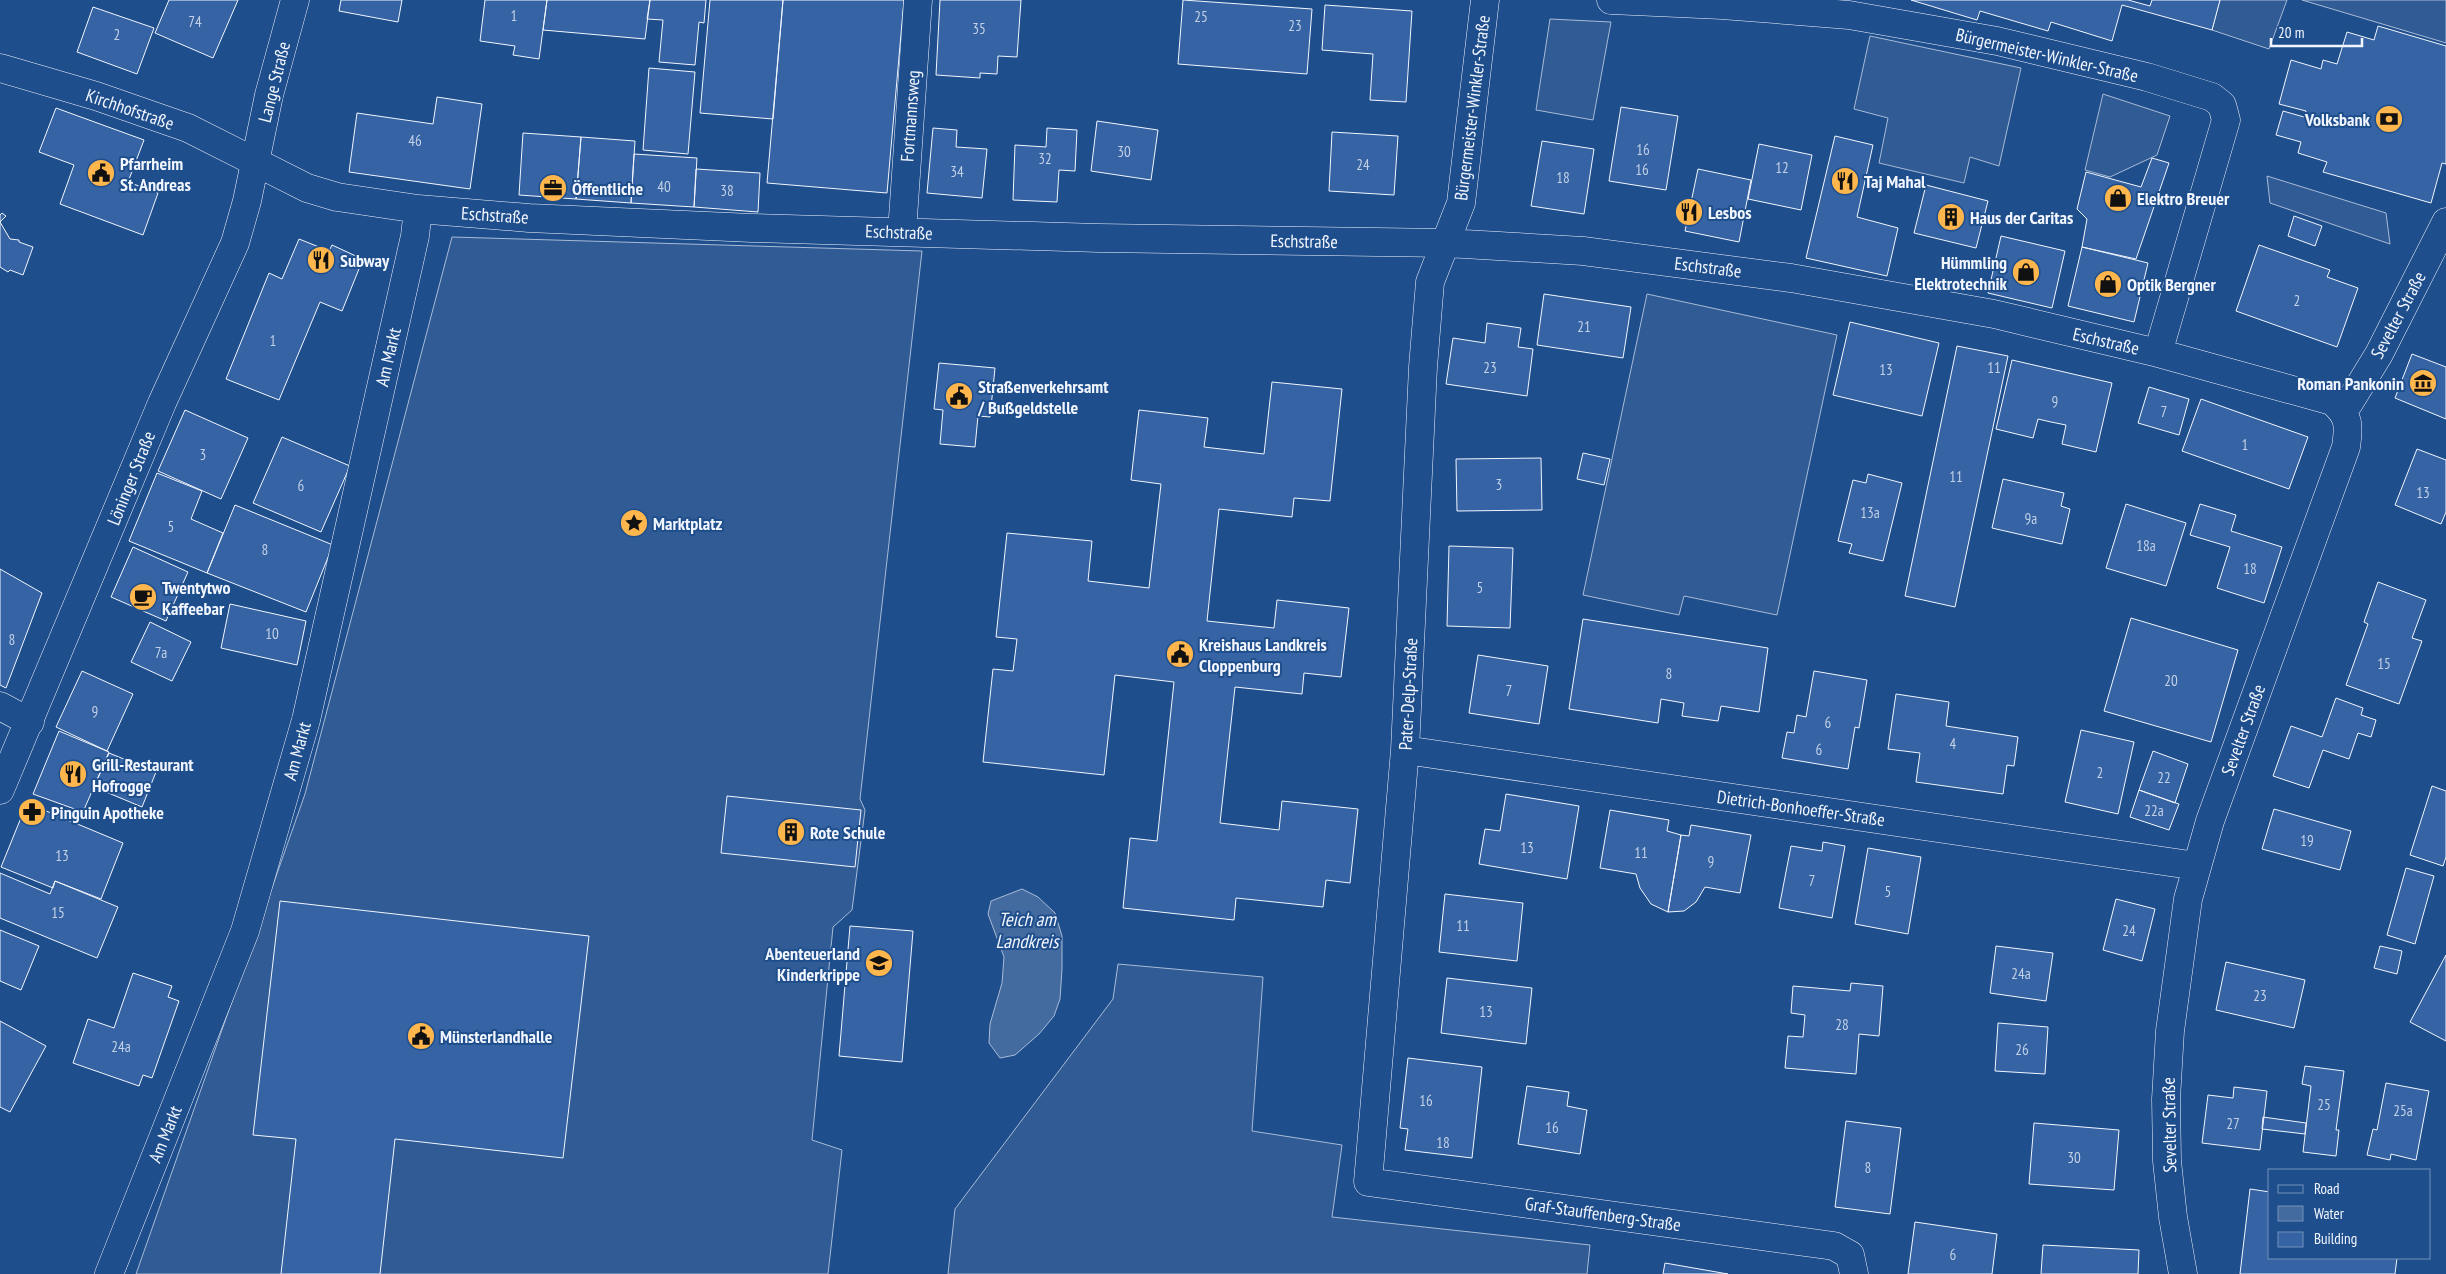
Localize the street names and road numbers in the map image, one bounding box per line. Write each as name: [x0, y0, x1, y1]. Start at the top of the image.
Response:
street label: Bürgermeister-Winkler-Straße: [1449, 14, 1495, 202]
street label: Bürgermeister-Winkler-Straße: [1954, 23, 2140, 87]
street label: Lange Straße: [253, 39, 295, 125]
street label: Fortmannsweg: [895, 69, 925, 163]
street label: Kirchhofstraße: [83, 83, 177, 135]
street label: Eschstraße: [461, 201, 529, 229]
street label: Eschstraße: [865, 219, 933, 245]
street label: Eschstraße: [1270, 229, 1338, 253]
street label: Eschstraße: [1673, 251, 1743, 283]
street label: Sevelter Straße: [2365, 267, 2431, 363]
street label: Eschstraße: [2071, 322, 2141, 360]
street label: Am Markt: [370, 325, 406, 389]
street label: Löninger Straße: [102, 428, 160, 528]
street label: Pater-Delp-Straße: [1394, 637, 1422, 751]
street label: Sevelter Straße: [2216, 681, 2270, 779]
street label: Am Markt: [278, 719, 316, 783]
street label: Dietrich-Bonhoeffer-Straße: [1716, 785, 1886, 831]
street label: Sevelter Straße: [2157, 1077, 2181, 1173]
street label: Am Markt: [143, 1102, 187, 1166]
street label: Graf-Stauffenberg-Straße: [1524, 1192, 1682, 1236]

